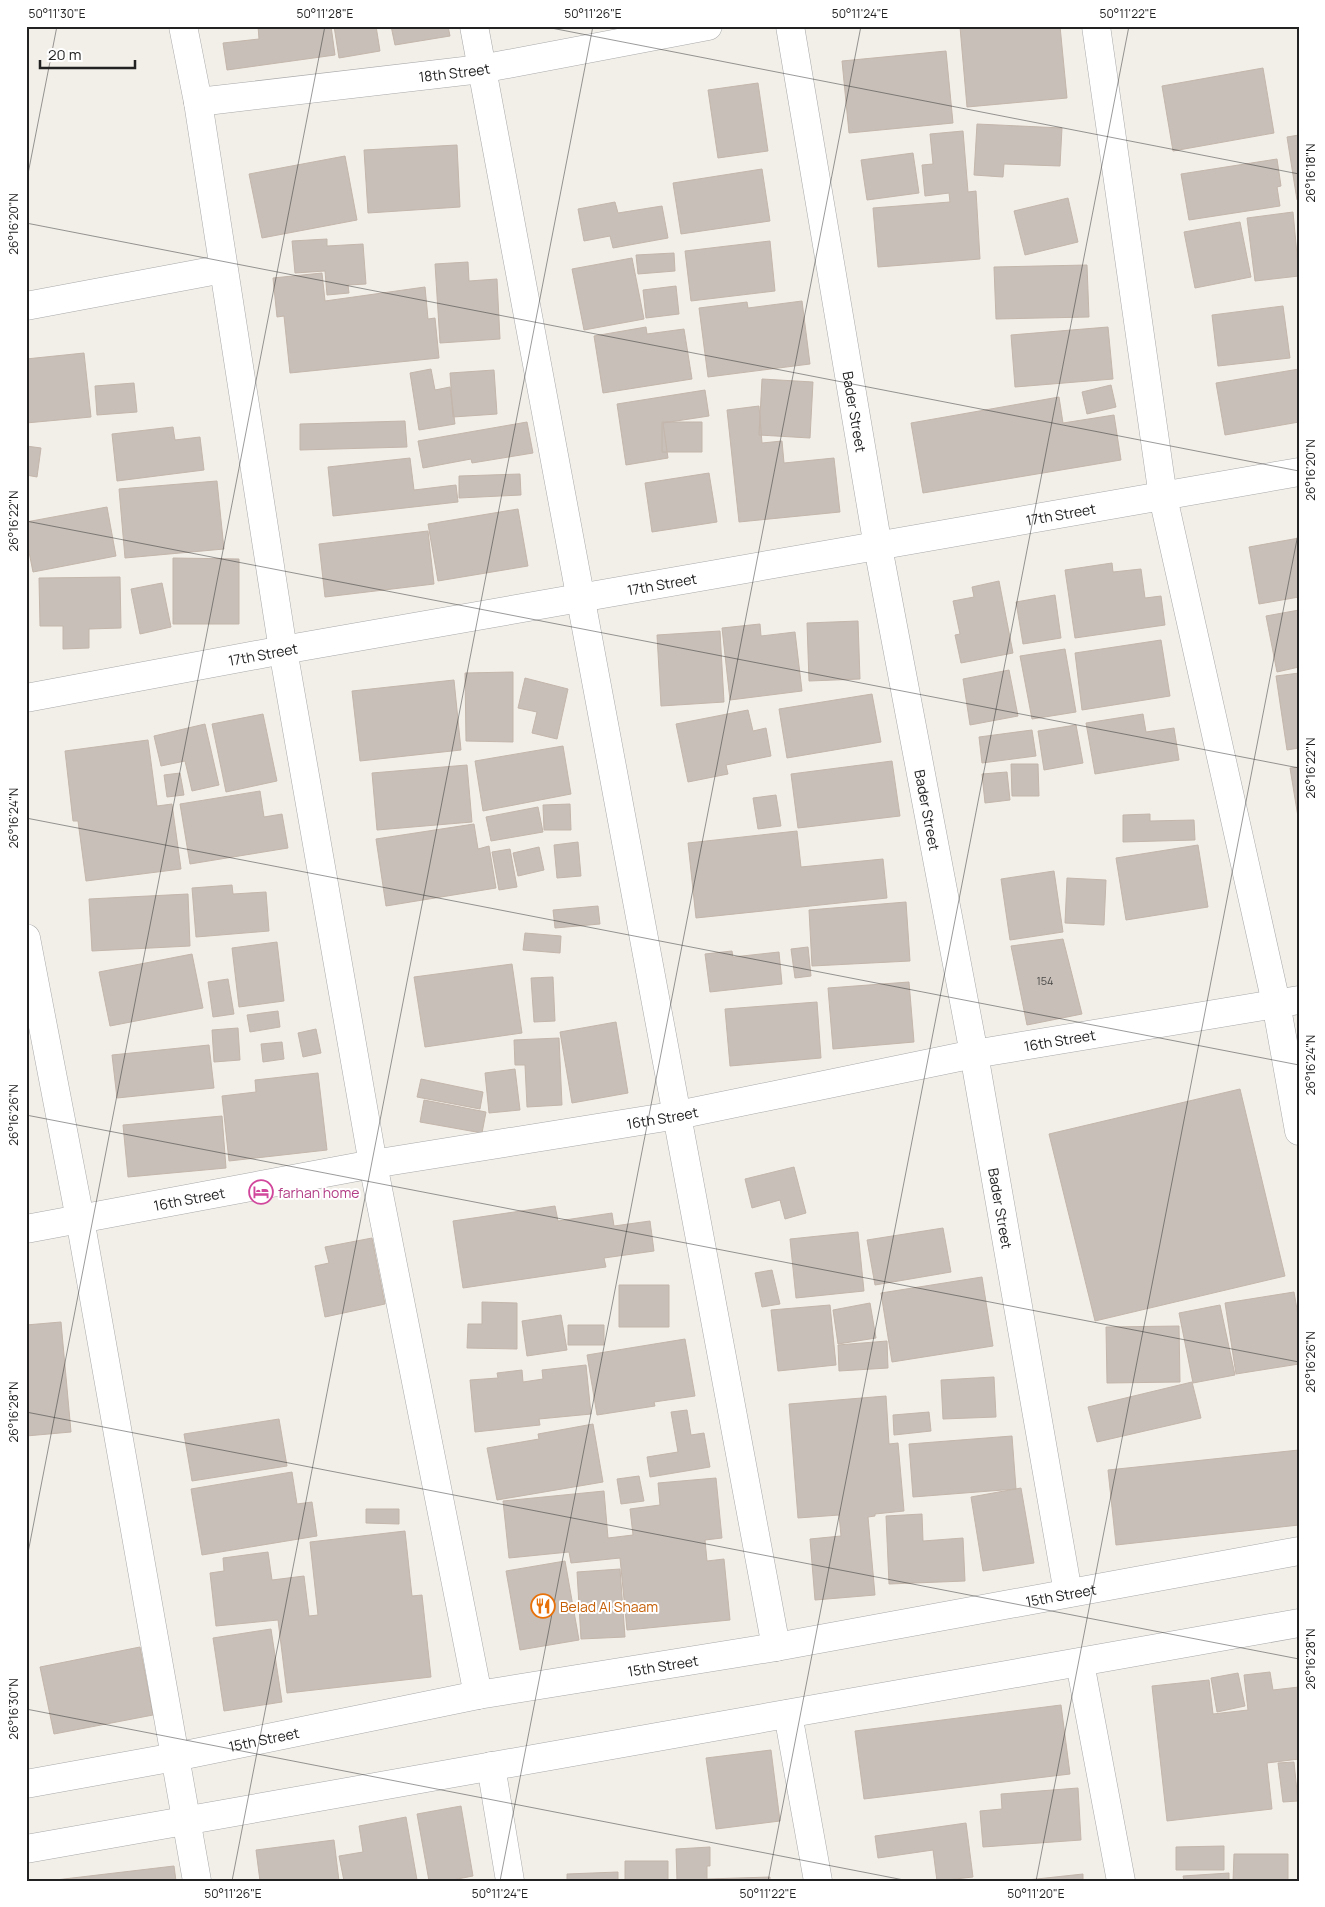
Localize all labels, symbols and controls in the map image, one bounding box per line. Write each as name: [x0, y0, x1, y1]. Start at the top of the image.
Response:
text: 50°11'30"E: [28, 5, 86, 22]
text: 50°11'28"E: [297, 5, 354, 22]
text: 50°11'26"E: [564, 5, 622, 22]
text: 50°11'24"E: [832, 5, 888, 22]
text: 50°11'22"E: [1100, 5, 1157, 22]
scale bar: [40, 38, 135, 70]
text: 20 m: [48, 44, 81, 65]
street label: 18th Street: [418, 58, 492, 86]
text: 26°16'18"N: [1302, 144, 1319, 202]
text: 26°16'20"N: [5, 193, 22, 255]
street label: Bader Street: [839, 370, 871, 454]
text: 26°16'20"N: [1302, 439, 1319, 501]
text: 26°16'22"N: [5, 491, 22, 551]
street label: 17th Street: [1024, 498, 1097, 529]
street label: 17th Street: [625, 568, 698, 599]
street label: 17th Street: [227, 638, 300, 670]
text: 26°16'22"N: [1302, 738, 1319, 798]
street label: Bader Street: [911, 768, 945, 852]
text: 26°16'24"N: [5, 788, 22, 848]
house number: 154: [1036, 973, 1054, 988]
street label: 16th Street: [1023, 1024, 1097, 1055]
text: 26°16'24"N: [1302, 1035, 1319, 1095]
text: 26°16'26"N: [5, 1084, 22, 1146]
street label: 16th Street: [625, 1102, 700, 1133]
street label: Bader Street: [985, 1166, 1017, 1251]
hotel icon: farhan home: [248, 1179, 274, 1205]
street label: 16th Street: [152, 1182, 227, 1214]
place label: farhan home: [278, 1183, 359, 1202]
text: 26°16'26"N: [1302, 1331, 1319, 1393]
text: 26°16'28"N: [5, 1381, 22, 1443]
street label: 15th Street: [1024, 1579, 1098, 1611]
restaurant icon: Belad Al Shaam: [530, 1593, 556, 1619]
place label: Belad Al Shaam: [560, 1597, 658, 1616]
text: 26°16'28"N: [1302, 1628, 1319, 1690]
street label: 15th Street: [626, 1650, 700, 1680]
text: 26°16'30"N: [5, 1678, 22, 1740]
street label: 15th Street: [227, 1722, 301, 1755]
text: 50°11'26"E: [204, 1885, 262, 1902]
text: 50°11'24"E: [472, 1885, 528, 1902]
text: 50°11'22"E: [740, 1885, 797, 1902]
text: 50°11'20"E: [1007, 1885, 1065, 1902]

